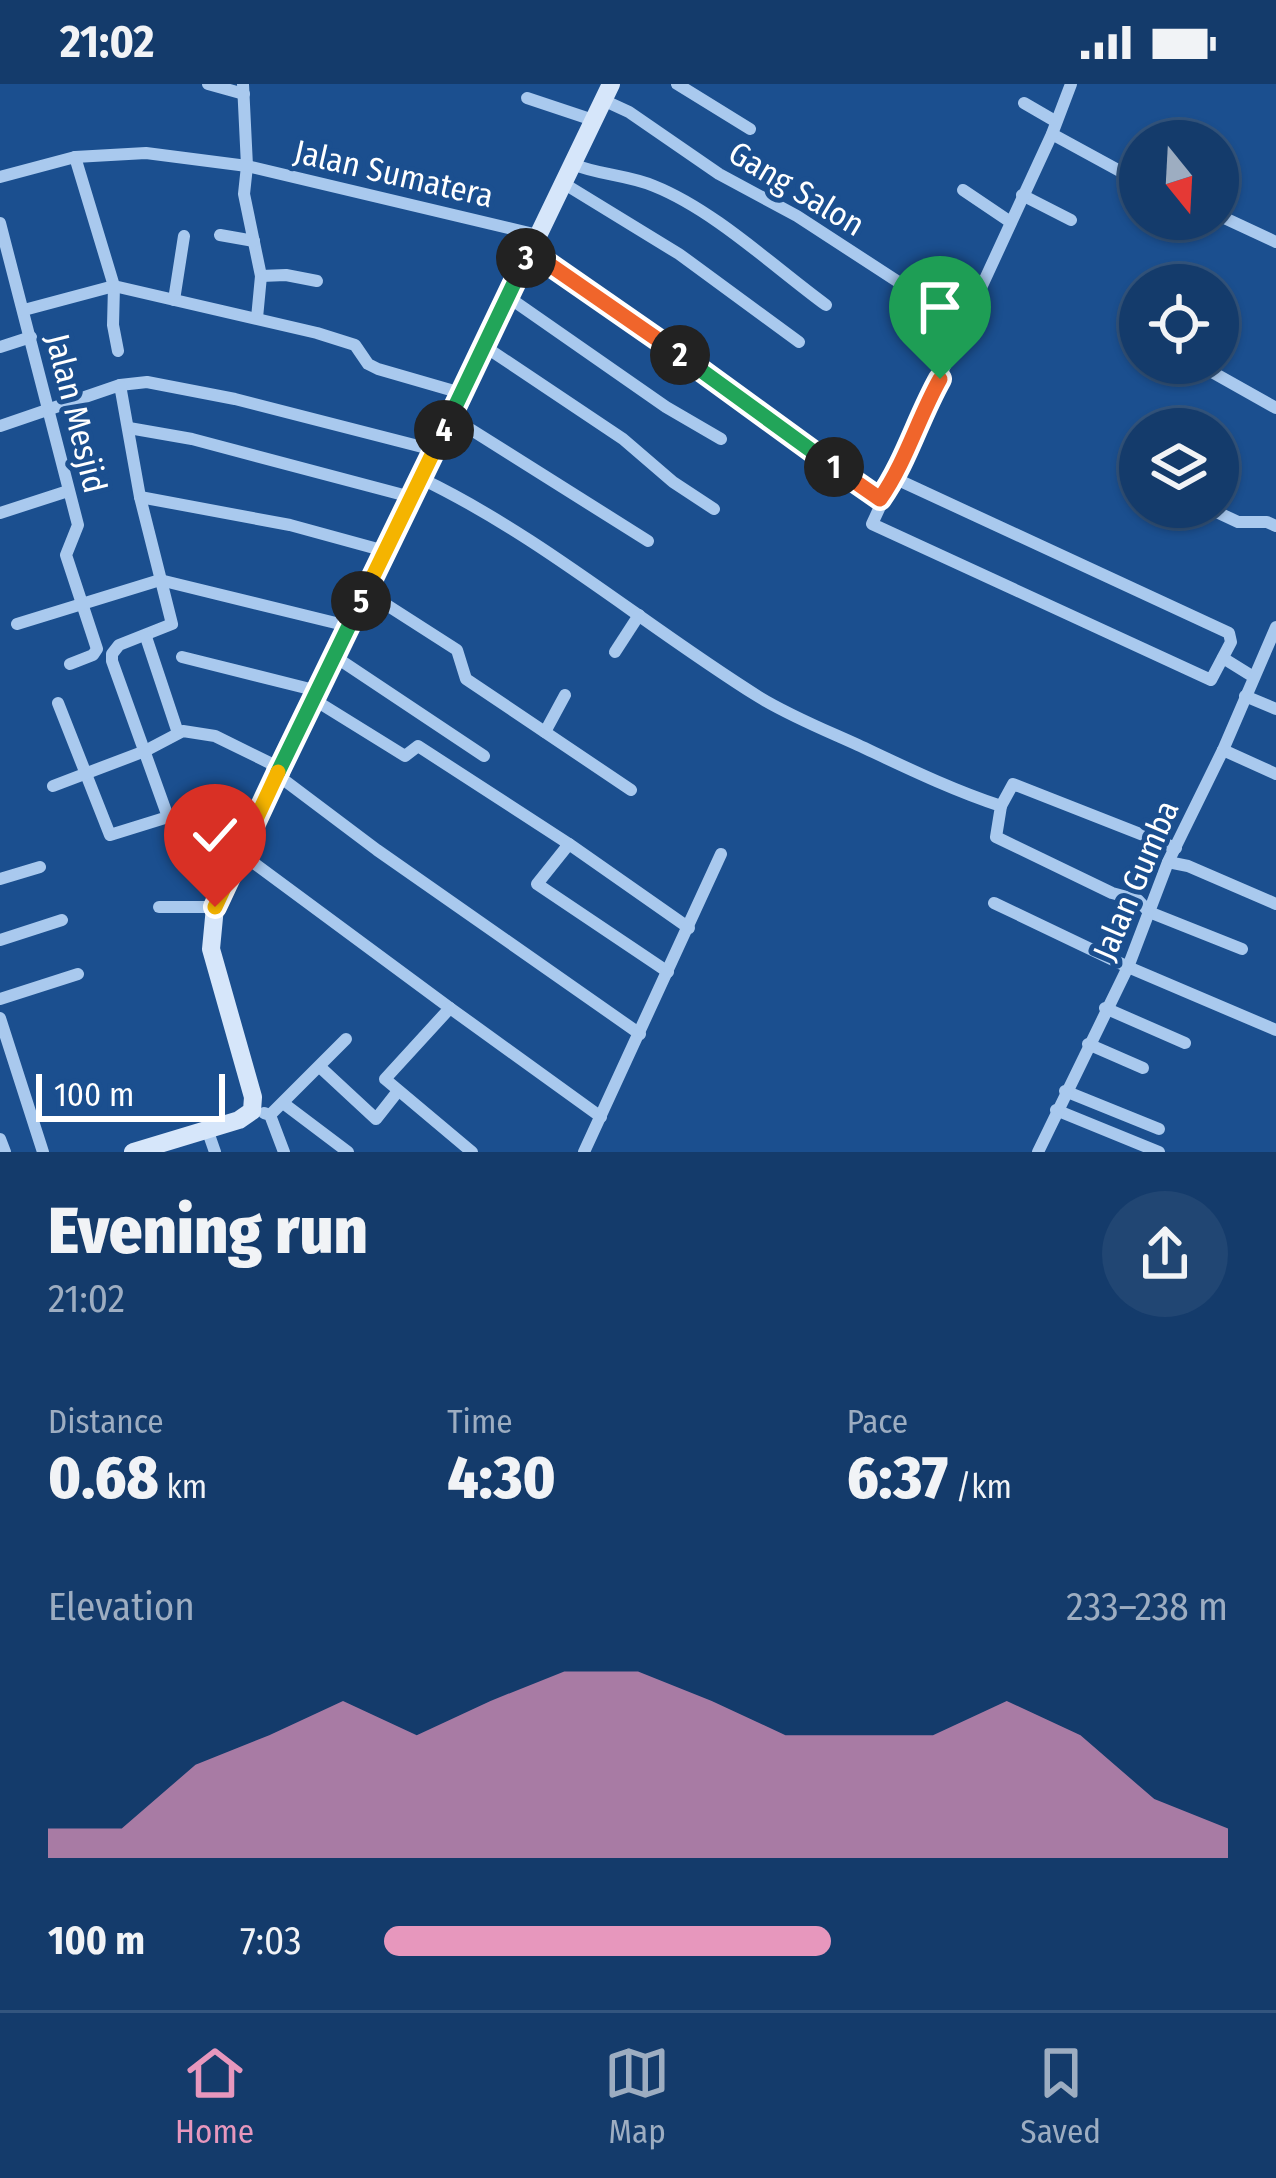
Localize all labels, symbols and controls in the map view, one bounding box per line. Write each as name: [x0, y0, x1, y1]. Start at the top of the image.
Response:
text: 21:02: [60, 15, 154, 69]
north arrow: [1119, 120, 1239, 240]
map controls: [1119, 120, 1239, 528]
street label: Jalan Sumatera: [290, 132, 497, 216]
street label: Gang Salon: [721, 133, 872, 245]
pin: 3: [496, 228, 556, 288]
text: 3: [518, 238, 534, 278]
pin: [889, 256, 991, 379]
button: locate: [1119, 264, 1239, 384]
icon: arrive: [907, 274, 973, 340]
pin: 2: [650, 325, 710, 385]
street label: Jalan Mesjid: [37, 329, 115, 497]
text: 2: [672, 335, 688, 375]
pin: 4: [414, 400, 474, 460]
button: layers: [1119, 408, 1239, 528]
text: 4: [436, 410, 452, 450]
pin: 1: [804, 437, 864, 497]
text: 1: [827, 447, 841, 487]
pin: 5: [331, 571, 391, 631]
text: 5: [353, 581, 369, 621]
pin: [164, 784, 266, 907]
street label: Jalan Gumba: [1084, 794, 1187, 966]
icon: check: [182, 802, 248, 868]
scale bar: [36, 1068, 225, 1121]
text: 100 m: [54, 1075, 134, 1115]
text: Evening run: [48, 1191, 368, 1270]
button: share: [1102, 1191, 1228, 1317]
text: 21:02: [48, 1276, 125, 1322]
text: Distance: [48, 1402, 164, 1442]
text: Time: [447, 1402, 513, 1442]
text: Pace: [847, 1402, 908, 1442]
text: 0.68: [48, 1442, 159, 1514]
text: 4:30: [447, 1442, 556, 1514]
text: 6:37: [847, 1442, 948, 1514]
text: km: [159, 1467, 207, 1507]
text: /km: [948, 1467, 1012, 1507]
text: Elevation: [48, 1584, 195, 1630]
text: 233–238 m: [1066, 1584, 1228, 1630]
text: 100 m: [48, 1918, 145, 1964]
text: 7:03: [240, 1918, 302, 1964]
tab: Home: [175, 2040, 254, 2152]
tab: Map: [604, 2040, 670, 2152]
tab: Saved: [1020, 2040, 1101, 2152]

